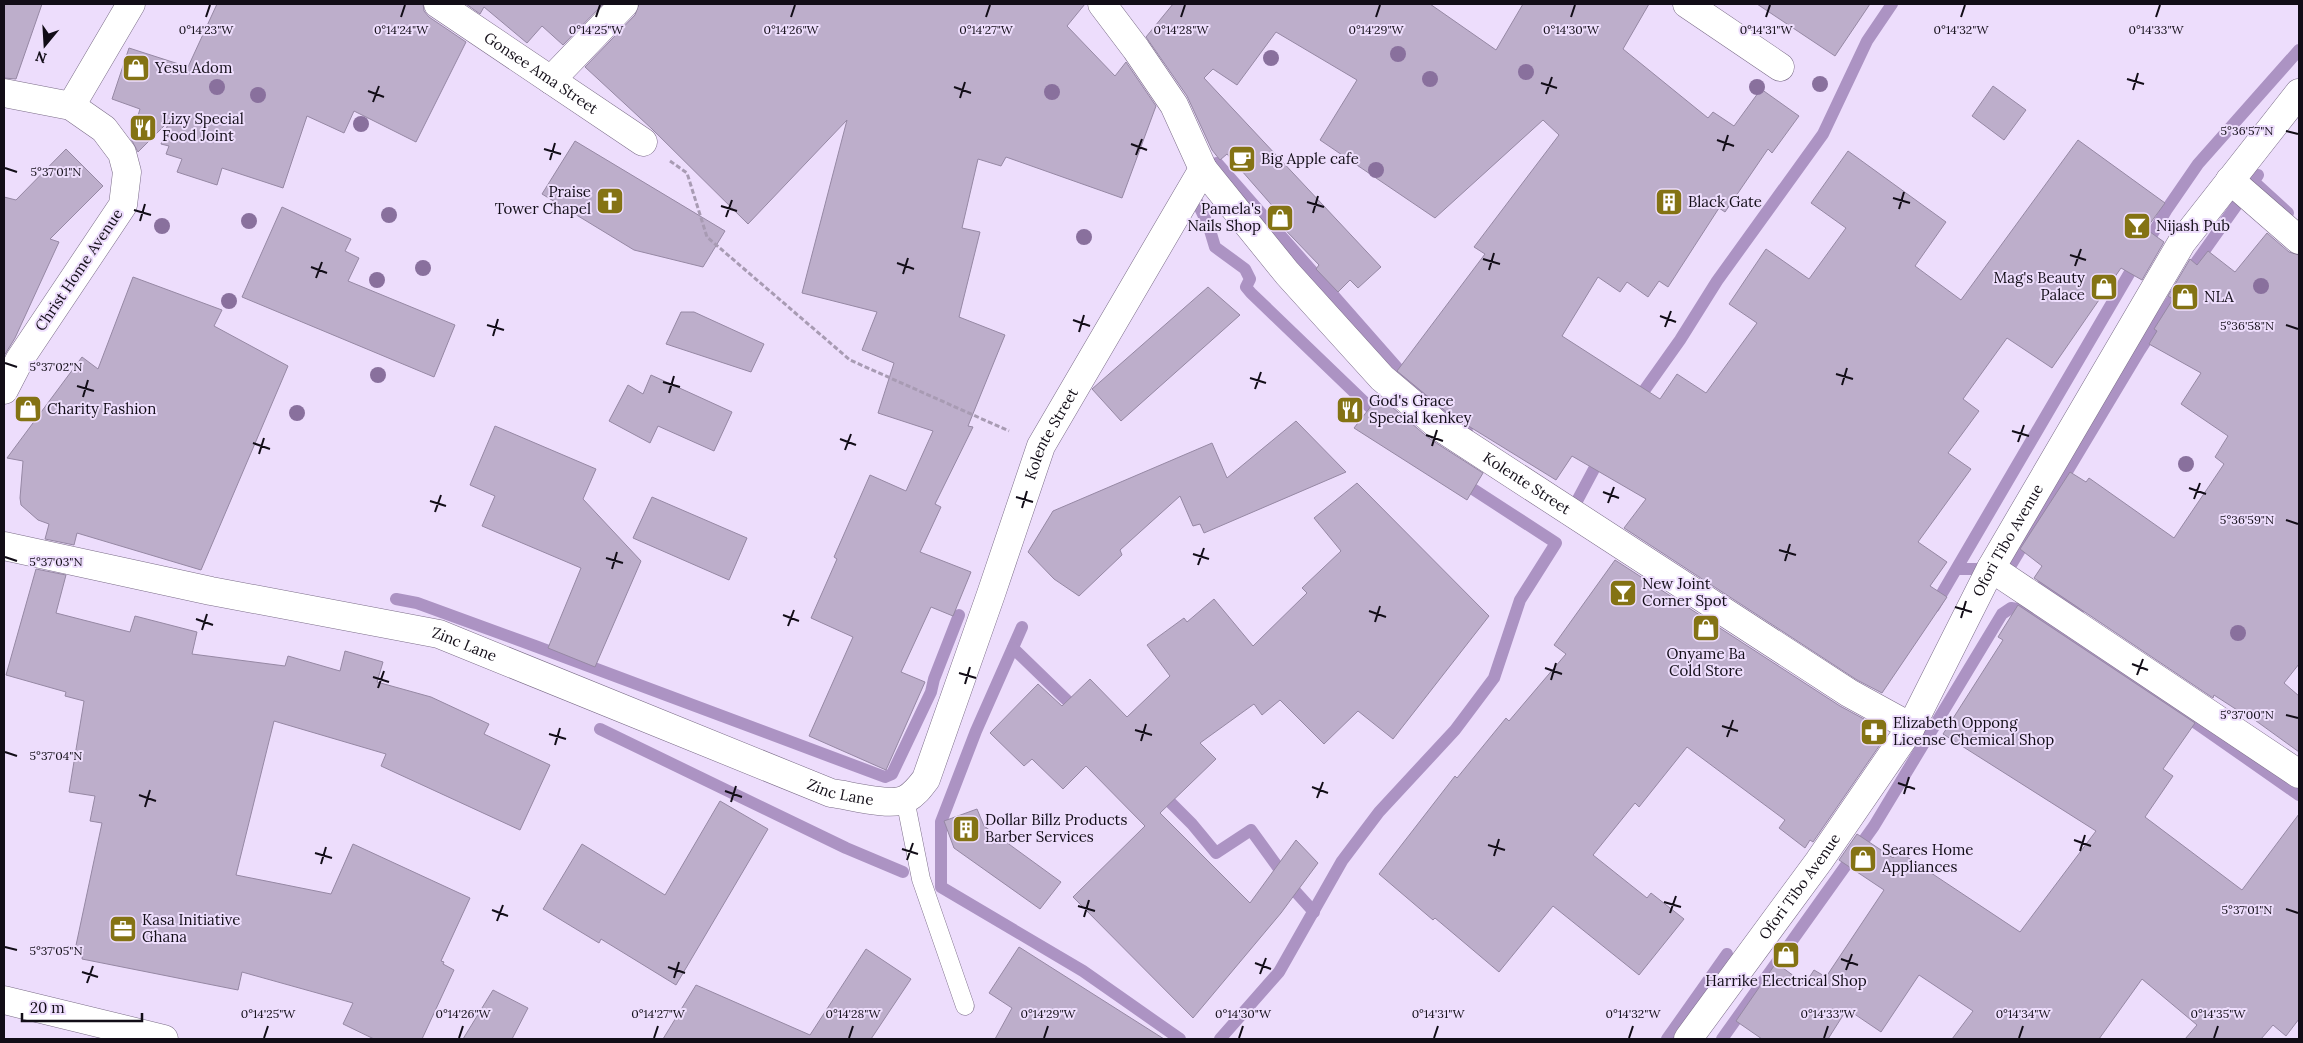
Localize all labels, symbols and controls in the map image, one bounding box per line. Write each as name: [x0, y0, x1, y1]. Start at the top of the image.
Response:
north arrow: [20, 20, 70, 70]
text: 0°14'23"W: [179, 22, 234, 37]
text: 0°14'24"W: [374, 22, 429, 37]
text: 0°14'25"W: [569, 22, 624, 37]
text: 0°14'26"W: [763, 22, 820, 37]
text: 0°14'27"W: [959, 22, 1014, 37]
text: 0°14'28"W: [1154, 22, 1209, 37]
text: 0°14'29"W: [1348, 22, 1405, 37]
text: 0°14'30"W: [1543, 22, 1600, 37]
text: 0°14'31"W: [1740, 22, 1793, 37]
text: 0°14'32"W: [1934, 22, 1989, 37]
text: 0°14'33"W: [2129, 22, 2185, 37]
street label: Gonsee Ama Street: [480, 28, 602, 118]
text: N: [33, 47, 49, 68]
shop icon: Yesu Adom: [121, 53, 151, 83]
place label: Yesu Adom: [154, 58, 232, 77]
place label: Lizy Special Food Joint: [162, 109, 244, 145]
restaurant icon: Lizy Special Food Joint: [128, 113, 158, 143]
text: 5°36'57"N: [2221, 123, 2273, 138]
cafe icon: Big Apple cafe: [1227, 144, 1257, 174]
place label: Big Apple cafe: [1261, 149, 1359, 168]
text: 5°37'01"N: [31, 164, 81, 179]
place label: Praise Tower Chapel: [495, 182, 591, 218]
church icon: Praise Tower Chapel: [595, 186, 625, 216]
building icon: Black Gate: [1654, 187, 1684, 217]
place label: Black Gate: [1688, 192, 1762, 211]
place label: Pamela's Nails Shop: [1187, 199, 1261, 235]
shop icon: Pamela's Nails Shop: [1265, 203, 1295, 233]
street label: Christ Home Avenue: [31, 205, 127, 334]
bar icon: Nijash Pub: [2122, 211, 2152, 241]
place label: Nijash Pub: [2156, 216, 2230, 235]
place label: Mag's Beauty Palace: [1993, 268, 2085, 304]
shop icon: Mag's Beauty Palace: [2089, 272, 2119, 302]
shop icon: NLA: [2170, 282, 2200, 312]
place label: NLA: [2204, 287, 2234, 306]
text: 5°36'58"N: [2220, 318, 2274, 333]
text: 5°37'02"N: [30, 359, 82, 374]
street label: Kolente Street: [1020, 384, 1082, 482]
place label: God's Grace Special kenkey: [1369, 391, 1472, 427]
shop icon: Charity Fashion: [13, 394, 43, 424]
restaurant icon: God's Grace Special kenkey: [1335, 395, 1365, 425]
place label: Charity Fashion: [47, 399, 156, 418]
street label: Kolente Street: [1480, 448, 1574, 518]
street label: Ofori Tibo Avenue: [1968, 480, 2047, 600]
text: 5°36'59"N: [2220, 512, 2274, 527]
text: 5°37'03"N: [29, 554, 83, 569]
place label: New Joint Corner Spot: [1642, 574, 1728, 610]
bar icon: New Joint Corner Spot: [1608, 578, 1638, 608]
shop icon: Onyame Ba Cold Store: [1691, 613, 1721, 643]
street label: Zinc Lane: [430, 623, 500, 665]
place label: Onyame Ba Cold Store: [1666, 644, 1746, 680]
text: 5°37'00"N: [2220, 707, 2274, 722]
place label: Elizabeth Oppong License Chemical Shop: [1893, 713, 2054, 749]
pharmacy icon: Elizabeth Oppong License Chemical Shop: [1859, 717, 1889, 747]
text: 5°37'04"N: [30, 748, 82, 763]
street label: Zinc Lane: [804, 774, 875, 809]
place label: Dollar Billz Products Barber Services: [985, 810, 1127, 846]
building icon: Dollar Billz Products Barber Services: [951, 814, 981, 844]
street label: Ofori Tibo Avenue: [1754, 830, 1844, 943]
place label: Seares Home Appliances: [1881, 840, 1973, 876]
shop icon: Seares Home Appliances: [1848, 844, 1878, 874]
text: 5°37'01"N: [2222, 902, 2272, 917]
place label: Kasa Initiative Ghana: [142, 910, 240, 946]
office icon: Kasa Initiative Ghana: [108, 914, 138, 944]
shop icon: Harrike Electrical Shop: [1771, 940, 1801, 970]
text: 5°37'05"N: [29, 943, 83, 958]
place label: Harrike Electrical Shop: [1705, 971, 1867, 990]
scale bar: [22, 990, 142, 1022]
text: 20 m: [30, 998, 65, 1017]
text: 0°14'25"W: [241, 1006, 296, 1021]
text: 0°14'26"W: [435, 1006, 492, 1021]
text: 0°14'27"W: [631, 1006, 686, 1021]
text: 0°14'28"W: [826, 1006, 881, 1021]
text: 0°14'29"W: [1020, 1006, 1077, 1021]
text: 0°14'30"W: [1215, 1006, 1272, 1021]
text: 0°14'31"W: [1412, 1006, 1465, 1021]
text: 0°14'32"W: [1606, 1006, 1661, 1021]
text: 0°14'33"W: [1801, 1006, 1857, 1021]
text: 0°14'34"W: [1996, 1006, 2051, 1021]
text: 0°14'35"W: [2191, 1006, 2246, 1021]

